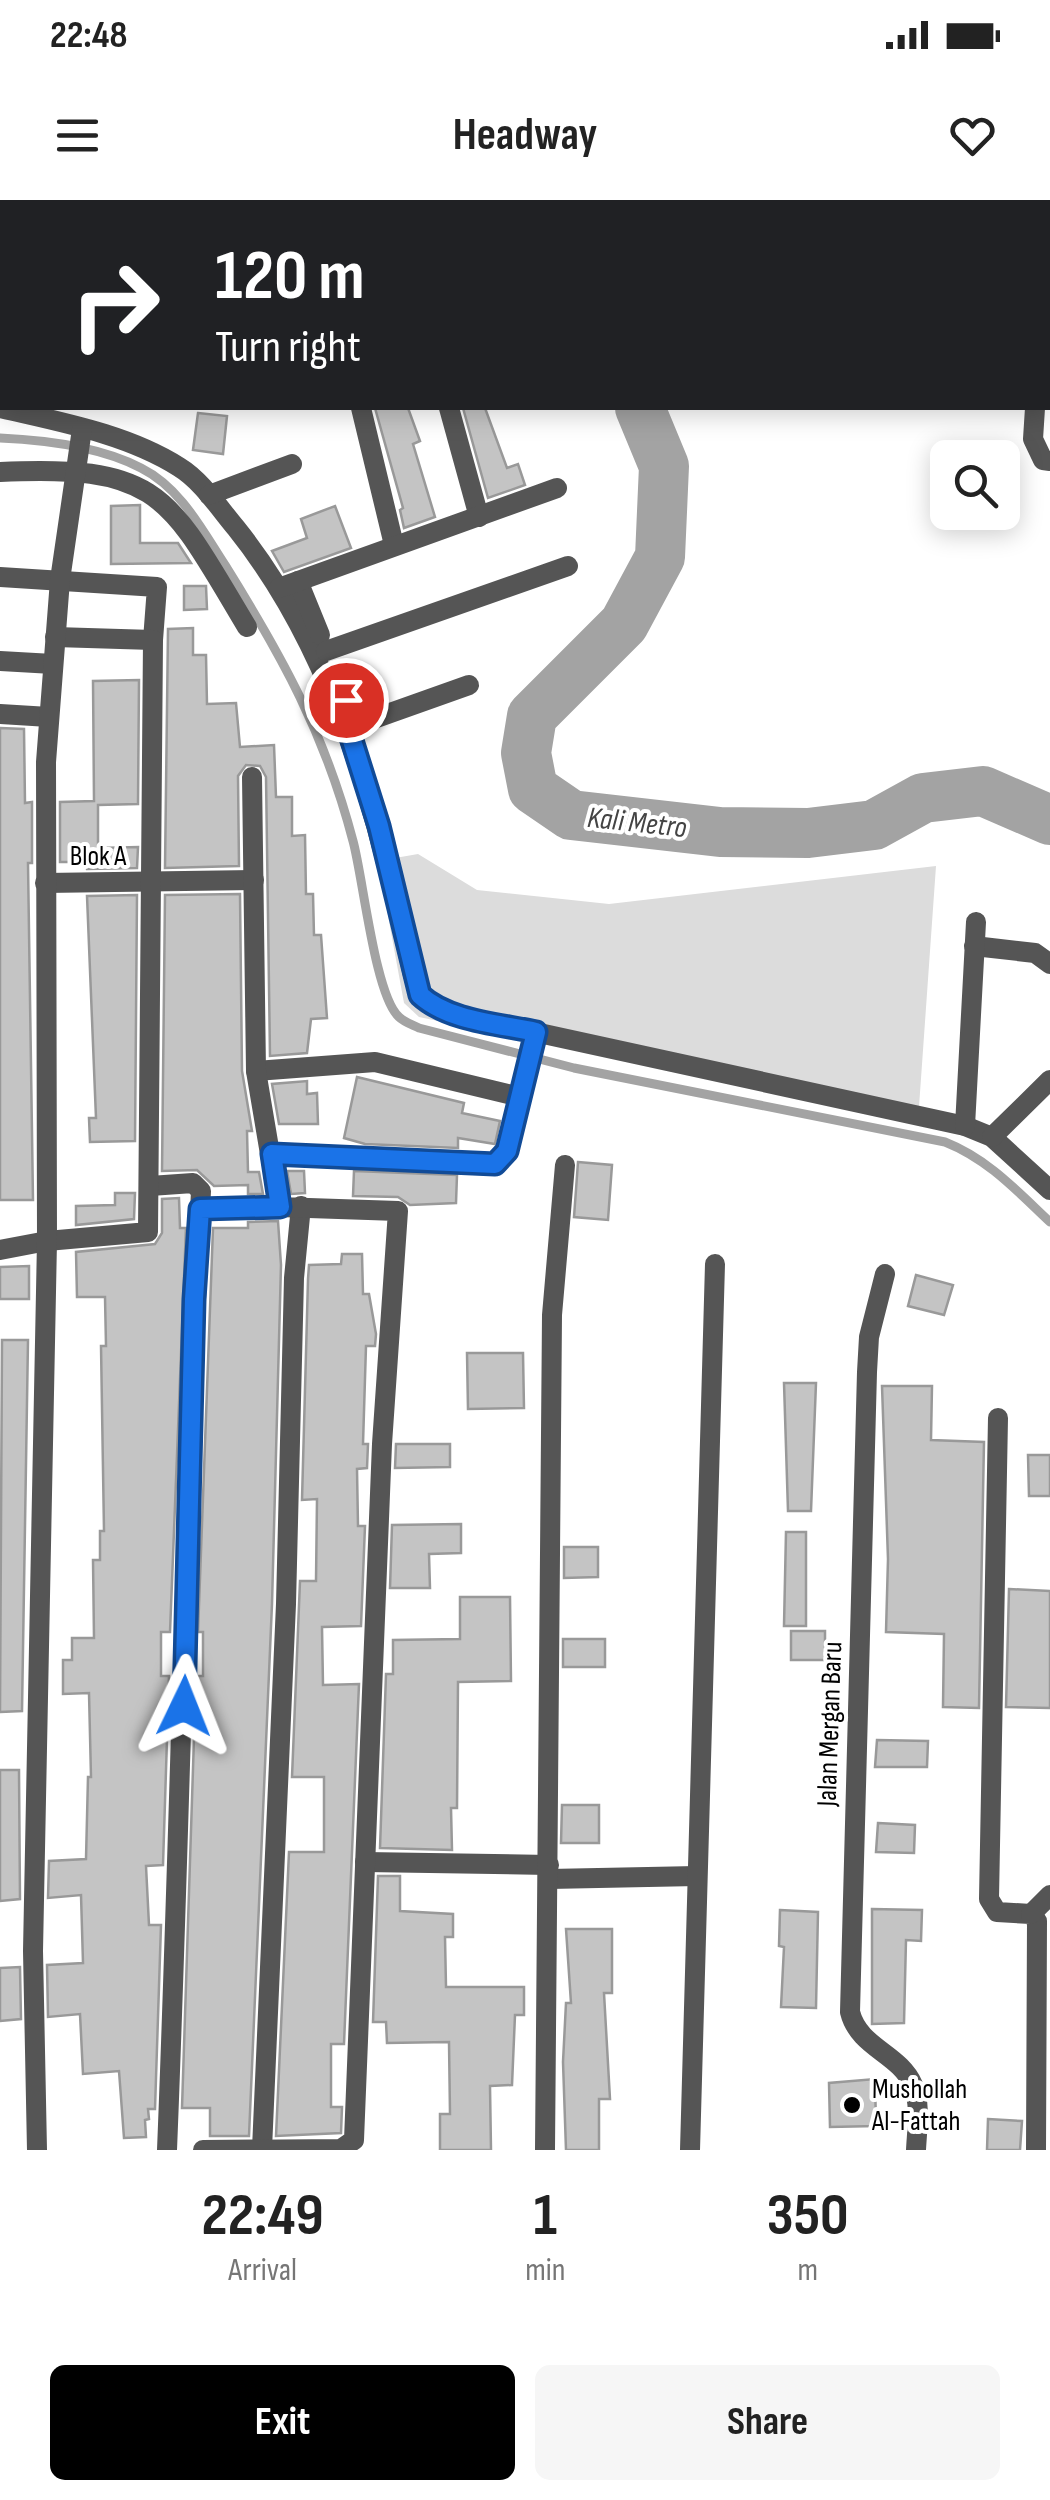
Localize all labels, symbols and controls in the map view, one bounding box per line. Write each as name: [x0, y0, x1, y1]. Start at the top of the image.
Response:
text: 22:48: [50, 13, 127, 58]
icon: menu: [50, 108, 105, 163]
text: Headway: [453, 108, 597, 163]
icon: heart: [945, 108, 1000, 163]
text: 120 m: [215, 235, 365, 319]
icon: right: [50, 240, 180, 370]
text: Turn right: [215, 320, 361, 375]
map controls: [930, 440, 1020, 530]
button: search: [930, 440, 1020, 530]
pin: [304, 658, 389, 743]
icon: arrive: [319, 673, 374, 728]
water label: Kali Metro: [586, 800, 688, 846]
street label: Blok A: [70, 840, 127, 873]
street label: Jalan Mergan Baru: [811, 1641, 849, 1808]
position arrow: [132, 1654, 236, 1758]
place label: Mushollah Al-Fattah: [871, 2073, 967, 2138]
marker: Mushollah Al-Fattah: [841, 2094, 863, 2116]
text: 22:49: [201, 2180, 324, 2252]
text: 1: [534, 2180, 557, 2252]
text: 350: [767, 2180, 849, 2252]
text: Arrival: [228, 2251, 297, 2290]
text: min: [525, 2251, 565, 2290]
text: m: [797, 2251, 818, 2290]
button: Exit: [50, 2365, 515, 2480]
button: Share: [535, 2365, 1000, 2480]

